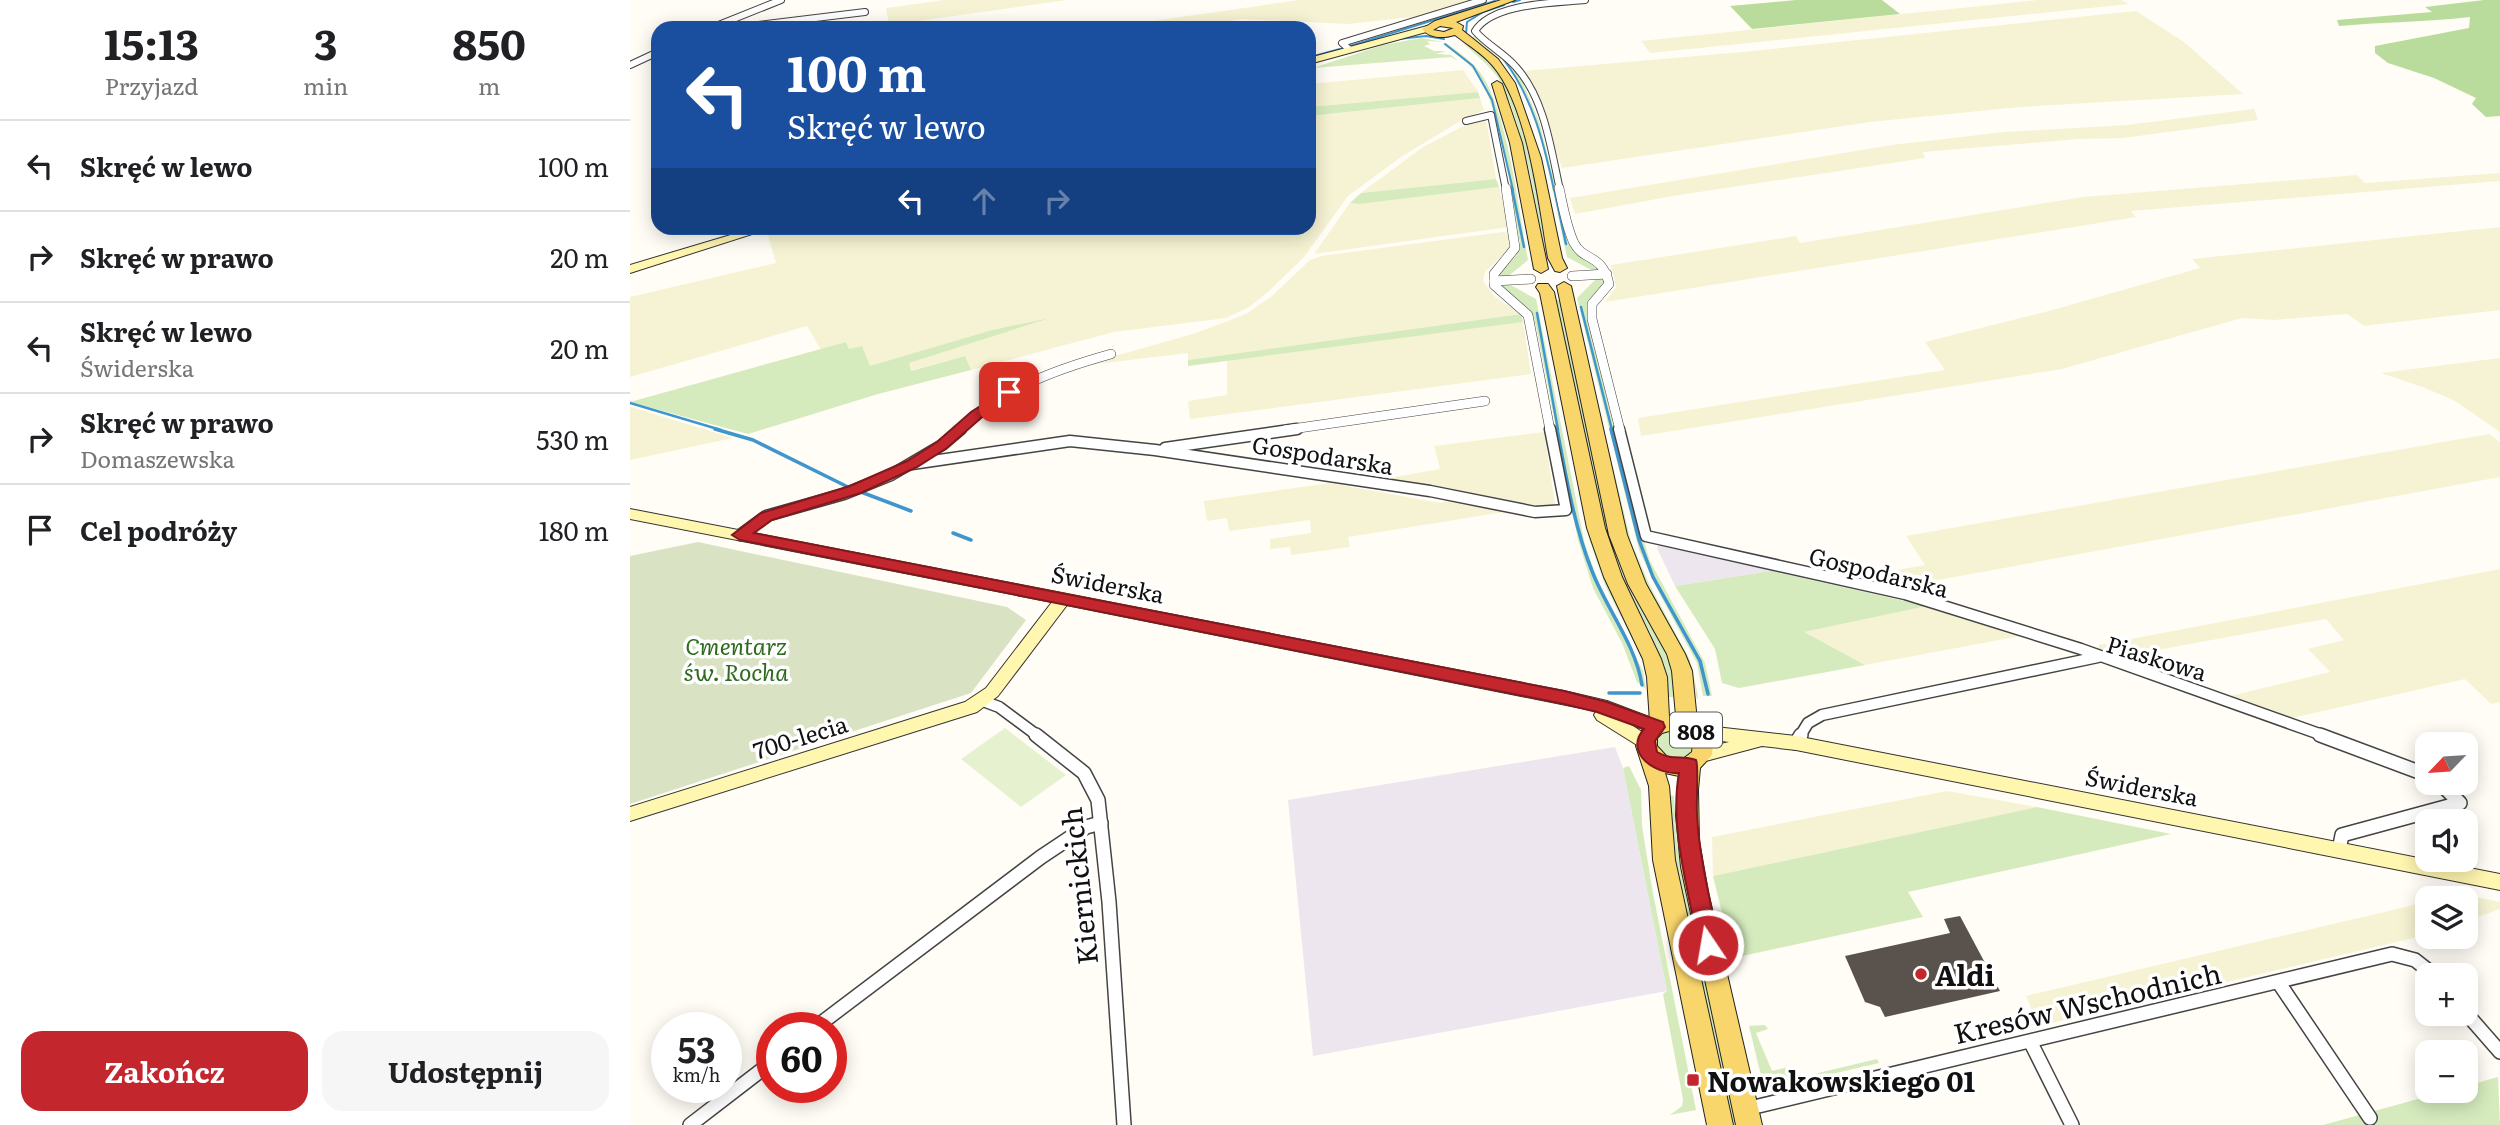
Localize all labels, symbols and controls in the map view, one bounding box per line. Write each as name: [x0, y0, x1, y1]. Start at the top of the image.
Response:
text: 15:13: [104, 11, 199, 73]
text: 3: [314, 11, 337, 73]
text: 850: [452, 11, 526, 73]
text: 100 m: [787, 34, 926, 107]
icon: left: [672, 49, 763, 140]
text: Przyjazd: [105, 68, 198, 102]
text: min: [303, 68, 348, 102]
text: m: [478, 68, 500, 102]
text: Skręć w lewo: [787, 101, 986, 149]
text: Skręć w lewo: [80, 146, 253, 185]
text: 100 m: [538, 146, 609, 185]
icon: left: [21, 147, 59, 185]
icon: left: [892, 182, 930, 220]
icon: ahead: [965, 182, 1003, 220]
icon: right: [1038, 182, 1076, 220]
text: Skręć w prawo: [80, 237, 274, 276]
text: 20 m: [550, 237, 609, 276]
icon: right: [21, 238, 59, 276]
text: Skręć w lewo: [80, 311, 253, 350]
text: 20 m: [550, 328, 609, 367]
icon: left: [21, 329, 59, 367]
text: Świderska: [80, 350, 194, 384]
pin: [979, 362, 1039, 422]
icon: arrive: [990, 373, 1028, 411]
text: Skręć w prawo: [80, 402, 274, 441]
text: 530 m: [536, 419, 609, 458]
icon: right: [21, 420, 59, 458]
street label: Gospodarska: [1250, 426, 1397, 482]
text: Domaszewska: [80, 441, 235, 475]
text: Cel podróży: [80, 510, 237, 549]
text: 180 m: [539, 510, 609, 549]
icon: arrive: [21, 511, 59, 549]
street label: Gospodarska: [1806, 537, 1953, 605]
street label: Świderska: [1049, 555, 1168, 611]
street label: Piaskowa: [2103, 626, 2212, 688]
park label: Cmentarz św. Rocha: [684, 628, 788, 688]
street label: 700-lecia: [748, 705, 852, 766]
road number: 808: [1670, 712, 1722, 748]
north arrow: [2415, 732, 2478, 794]
map controls: [2415, 732, 2478, 1103]
street label: Świderska: [2083, 758, 2202, 814]
street label: Kiernickich: [1049, 805, 1107, 967]
button: sound: [2415, 809, 2478, 872]
button: layers: [2415, 886, 2478, 949]
position arrow: [1671, 908, 1745, 982]
street label: Kresów Wschodnich: [1949, 951, 2225, 1053]
place label: Aldi: [1935, 953, 1995, 995]
button: +: [2415, 963, 2478, 1026]
marker: Aldi: [1913, 966, 1929, 982]
speed limit sign: 60: [756, 1012, 847, 1103]
text: 53: [677, 1022, 716, 1074]
button: Zakończ: [21, 1031, 308, 1111]
button: Udostępnij: [322, 1031, 609, 1111]
button: −: [2415, 1040, 2478, 1103]
place label: Nowakowskiego 01: [1707, 1059, 1975, 1101]
text: km/h: [673, 1061, 720, 1088]
marker: Nowakowskiego 01: [1685, 1072, 1701, 1088]

